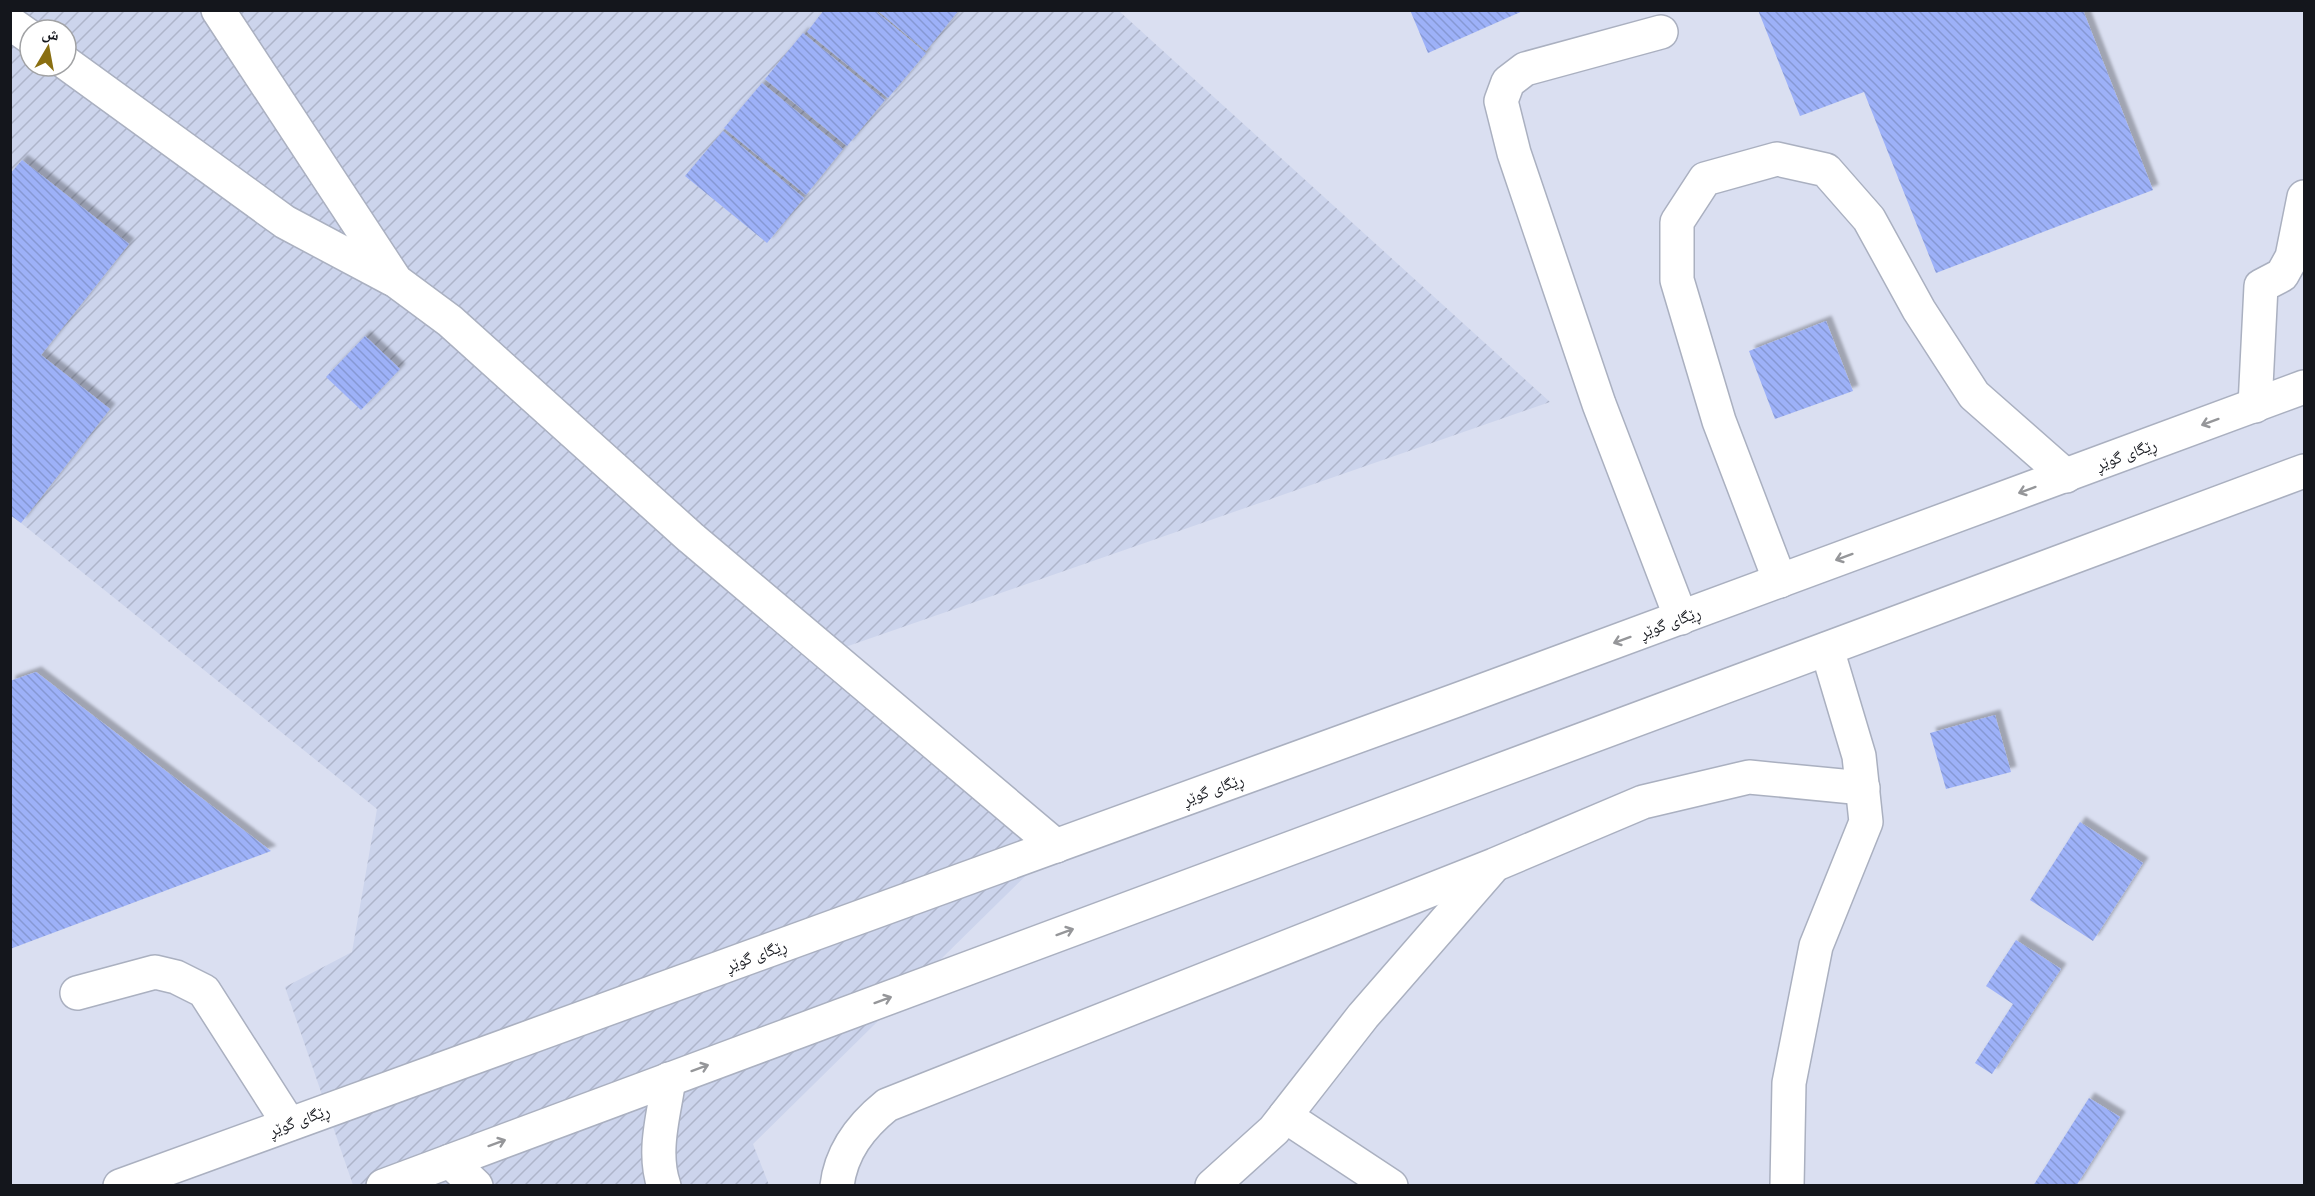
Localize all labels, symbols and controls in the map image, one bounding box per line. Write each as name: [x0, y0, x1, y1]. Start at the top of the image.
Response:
north arrow: [18, 18, 78, 78]
text: ش: [40, 22, 61, 46]
one-way arrow: [2201, 418, 2220, 429]
street label: ڕێگای گوێڕ: [2092, 434, 2160, 478]
one-way arrow: [2019, 485, 2037, 496]
one-way arrow: [1836, 553, 1854, 564]
street label: ڕێگای گوێڕ: [1636, 602, 1704, 646]
one-way arrow: [1613, 635, 1632, 646]
street label: ڕێگای گوێڕ: [1179, 769, 1247, 813]
one-way arrow: [1056, 926, 1074, 937]
street label: ڕێگای گوێڕ: [722, 935, 790, 979]
one-way arrow: [873, 994, 891, 1005]
one-way arrow: [690, 1062, 709, 1073]
street label: ڕێگای گوێڕ: [265, 1100, 333, 1144]
one-way arrow: [487, 1137, 506, 1148]

